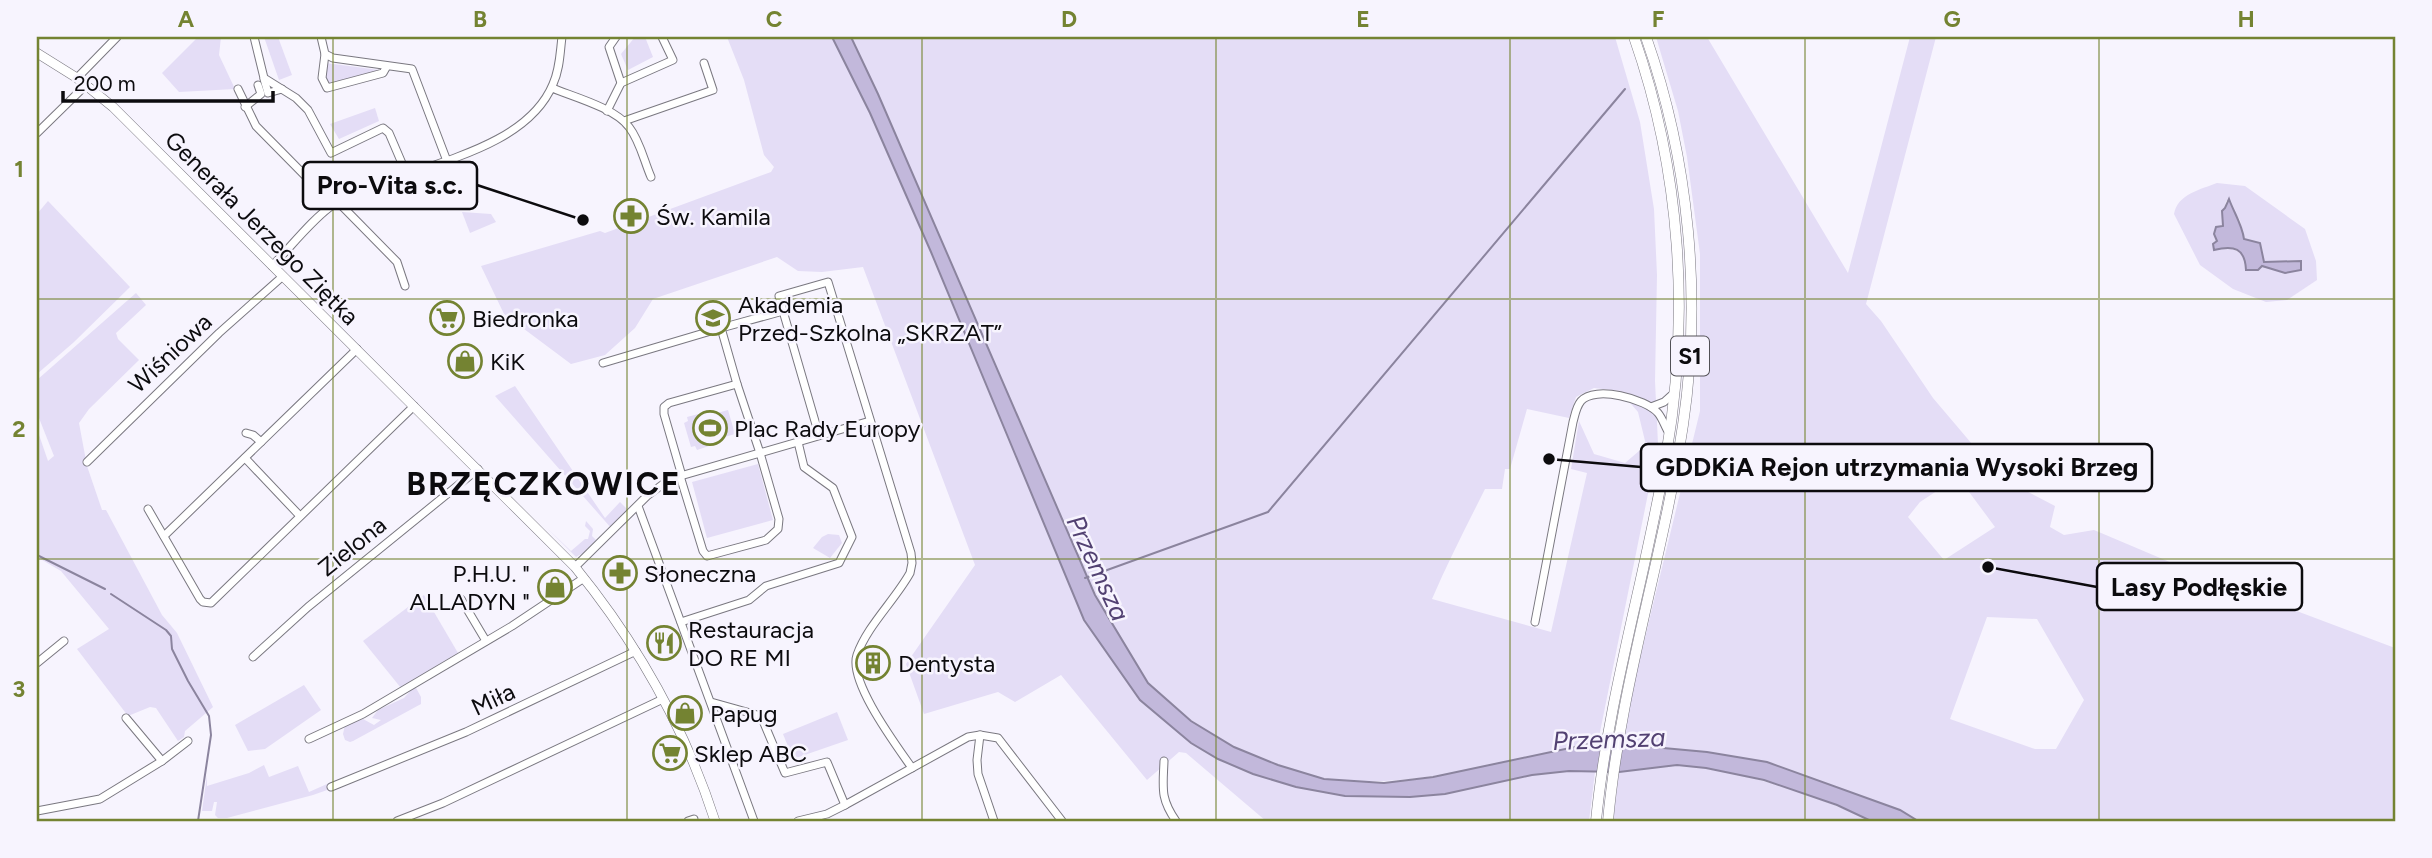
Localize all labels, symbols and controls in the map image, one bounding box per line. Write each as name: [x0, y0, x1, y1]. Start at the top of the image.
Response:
text: A: [178, 5, 195, 33]
text: B: [473, 5, 487, 33]
text: C: [766, 5, 783, 33]
text: D: [1061, 5, 1077, 33]
text: E: [1356, 5, 1370, 33]
text: F: [1652, 5, 1665, 33]
text: G: [1943, 5, 1961, 33]
text: H: [2237, 5, 2255, 33]
scale bar: [63, 60, 273, 104]
text: 200 m: [74, 71, 136, 96]
street label: Generała Jerzego Ziętka: [159, 125, 365, 331]
text: 1: [14, 155, 24, 183]
callout: Pro-Vita s.c.: [303, 162, 477, 209]
text: Pro-Vita s.c.: [317, 169, 463, 201]
pharmacy icon: Św. Kamila: [612, 197, 650, 235]
place label: Św. Kamila: [656, 202, 771, 231]
place label: Akademia Przed-Szkolna „SKRZAT”: [738, 290, 1002, 347]
supermarket icon: Biedronka: [428, 299, 466, 337]
school or university icon: Akademia Przed-Szkolna „SKRZAT”: [694, 299, 732, 337]
place label: Biedronka: [472, 304, 578, 333]
street label: Wiśniowa: [122, 307, 218, 399]
road number: S1: [1671, 336, 1709, 376]
shop icon: KiK: [446, 342, 484, 380]
place label: KiK: [490, 347, 525, 376]
sports icon: Plac Rady Europy: [691, 409, 729, 447]
place label: Plac Rady Europy: [734, 414, 921, 443]
text: 2: [12, 415, 26, 443]
callout: GDDKiA Rejon utrzymania Wysoki Brzeg: [1641, 444, 2152, 491]
text: GDDKiA Rejon utrzymania Wysoki Brzeg: [1656, 451, 2138, 483]
district label: BRZĘCZKOWICE: [406, 465, 682, 503]
street label: Zielona: [312, 510, 392, 582]
water label: Przemsza: [1060, 510, 1136, 626]
pharmacy icon: Słoneczna: [601, 554, 639, 592]
place label: P.H.U. " ALLADYN ": [410, 559, 530, 616]
place label: Słoneczna: [644, 559, 756, 588]
callout: Lasy Podłęskie: [2097, 563, 2302, 610]
shop icon: P.H.U. " ALLADYN ": [536, 568, 574, 606]
text: Lasy Podłęskie: [2111, 571, 2287, 603]
place label: Restauracja DO RE MI: [688, 615, 814, 672]
restaurant icon: Restauracja DO RE MI: [645, 624, 683, 662]
building icon: Dentysta: [854, 644, 892, 682]
place label: Dentysta: [898, 649, 995, 678]
text: 3: [13, 675, 25, 703]
street label: Miła: [467, 676, 519, 722]
shop icon: Papug: [666, 694, 704, 732]
place label: Papug: [710, 699, 778, 728]
water label: Przemsza: [1552, 721, 1666, 757]
supermarket icon: Sklep ABC: [651, 734, 689, 772]
place label: Sklep ABC: [694, 739, 807, 768]

